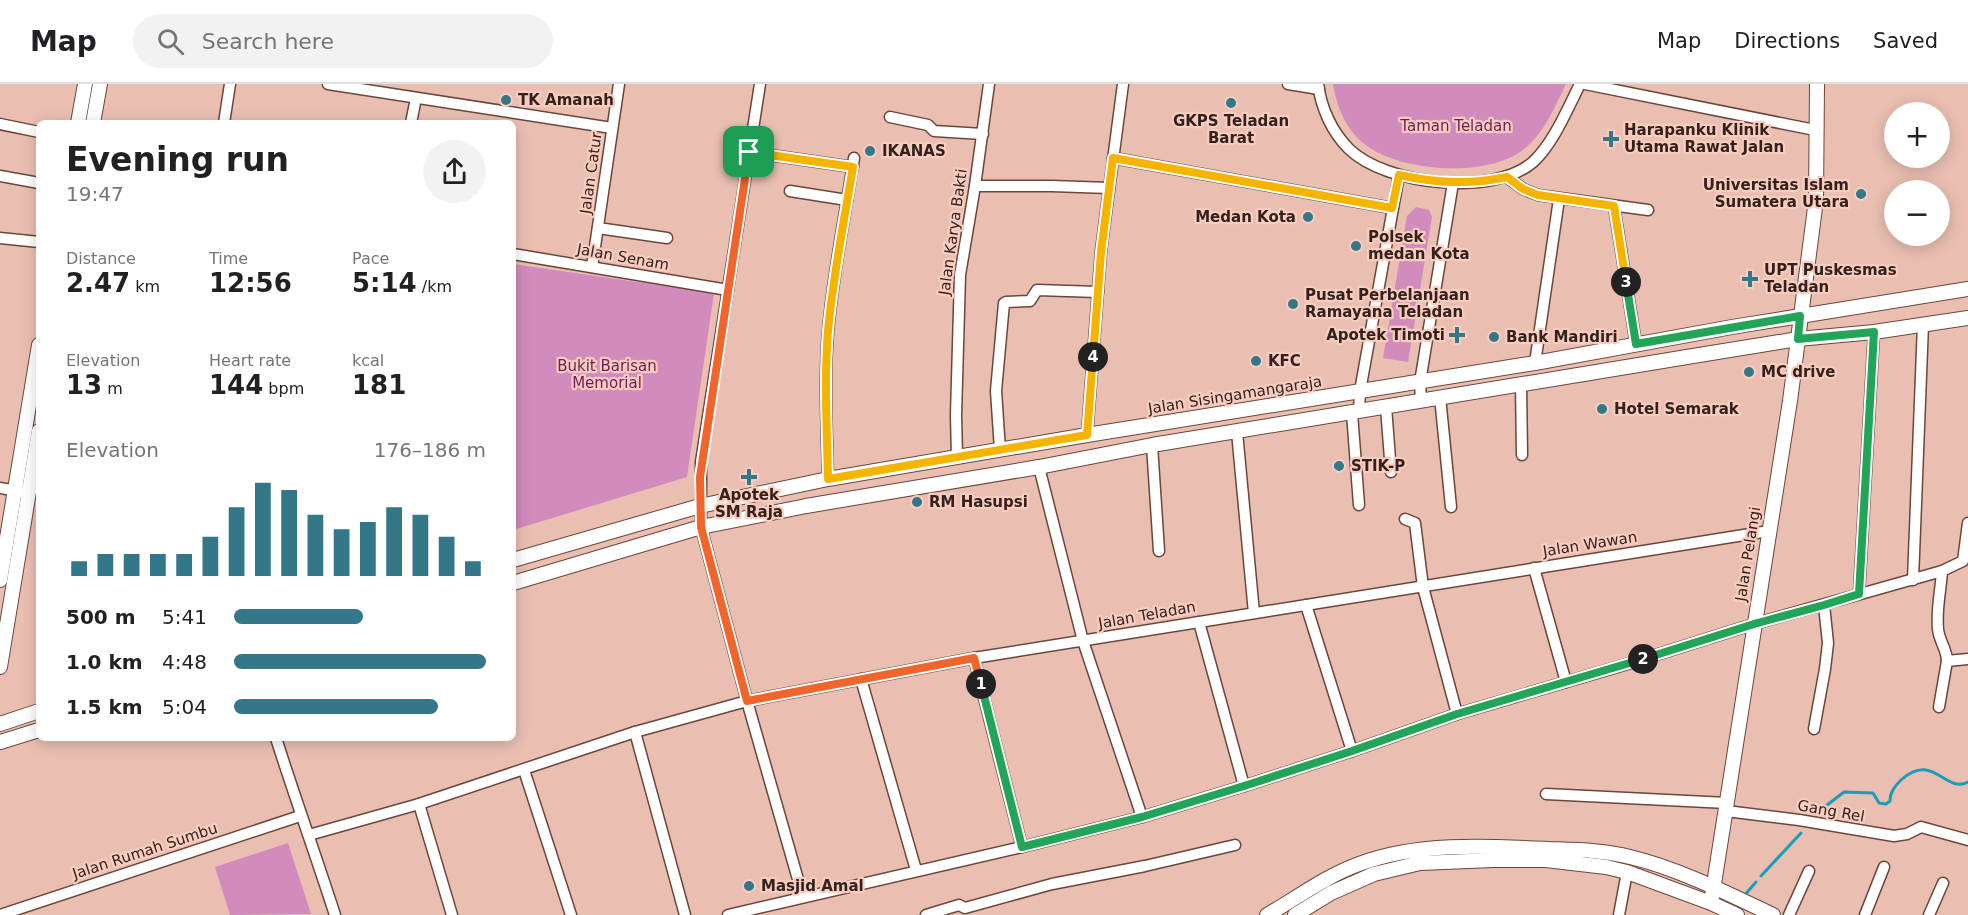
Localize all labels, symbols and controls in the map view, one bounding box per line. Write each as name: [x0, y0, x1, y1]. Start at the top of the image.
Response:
search box: [133, 14, 553, 68]
text: Map: [30, 25, 97, 58]
icon: search: [154, 25, 187, 58]
text: Search here: [202, 29, 334, 54]
text: Map: [1657, 29, 1701, 53]
text: Directions: [1734, 29, 1840, 53]
text: Saved: [1873, 29, 1938, 53]
place label: TK Amanah: [518, 91, 614, 109]
marker: TK Amanah: [499, 93, 513, 107]
marker: GKPS Teladan Barat: [1224, 96, 1238, 110]
map controls: [1884, 102, 1950, 246]
button: +: [1884, 102, 1950, 168]
place label: GKPS Teladan Barat: [1173, 112, 1289, 147]
park label: Taman Teladan: [1399, 117, 1512, 135]
place label: Harapanku Klinik Utama Rawat Jalan: [1624, 121, 1784, 156]
pin: [723, 126, 774, 177]
street label: Jalan Catur: [576, 130, 606, 216]
marker: Harapanku Klinik Utama Rawat Jalan: [1602, 130, 1620, 148]
icon: arrive: [732, 135, 765, 168]
text: Evening run: [66, 140, 289, 179]
button: share: [423, 140, 486, 203]
place label: IKANAS: [882, 142, 946, 160]
marker: IKANAS: [863, 144, 877, 158]
street label: Jalan Karya Bakti: [935, 168, 971, 297]
place label: Universitas Islam Sumatera Utara: [1703, 176, 1849, 211]
button: −: [1884, 180, 1950, 246]
text: 19:47: [66, 182, 124, 206]
marker: Universitas Islam Sumatera Utara: [1854, 187, 1868, 201]
place label: Medan Kota: [1195, 208, 1296, 226]
marker: Medan Kota: [1301, 210, 1315, 224]
place label: Polsek medan Kota: [1368, 228, 1470, 263]
marker: Polsek medan Kota: [1349, 239, 1363, 253]
street label: Jalan Senam: [575, 240, 671, 274]
text: Distance: [66, 249, 136, 268]
text: Time: [209, 249, 248, 268]
text: Pace: [352, 249, 389, 268]
place label: UPT Puskesmas Teladan: [1764, 261, 1897, 296]
pin: 3: [1611, 267, 1641, 297]
text: 2.47: [66, 268, 130, 298]
text: 12:56: [209, 268, 292, 298]
text: 5:14: [352, 268, 417, 298]
marker: UPT Puskesmas Teladan: [1741, 270, 1759, 288]
text: 3: [1620, 272, 1632, 291]
text: km: [130, 277, 160, 296]
text: /km: [417, 277, 452, 296]
place label: Pusat Perbelanjaan Ramayana Teladan: [1305, 286, 1470, 321]
marker: Pusat Perbelanjaan Ramayana Teladan: [1286, 297, 1300, 311]
place label: Apotek Timoti: [1326, 326, 1445, 344]
marker: Apotek Timoti: [1450, 328, 1464, 342]
place label: Bank Mandiri: [1506, 328, 1618, 346]
marker: Bank Mandiri: [1487, 330, 1501, 344]
pin: 4: [1078, 342, 1108, 372]
text: 4: [1087, 347, 1099, 366]
text: Elevation: [66, 351, 140, 370]
text: Heart rate: [209, 351, 291, 370]
text: kcal: [352, 351, 384, 370]
place label: KFC: [1268, 352, 1301, 370]
marker: KFC: [1249, 354, 1263, 368]
park label: Bukit Barisan Memorial: [557, 357, 657, 392]
place label: MC drive: [1761, 363, 1835, 381]
marker: MC drive: [1742, 365, 1756, 379]
text: 13: [66, 370, 102, 400]
text: 144: [209, 370, 263, 400]
text: 181: [352, 370, 406, 400]
street label: Jalan Sisingamangaraja: [1146, 372, 1323, 418]
text: m: [102, 379, 123, 398]
text: bpm: [263, 379, 304, 398]
place label: Hotel Semarak: [1614, 400, 1740, 418]
marker: Hotel Semarak: [1595, 402, 1609, 416]
text: Elevation: [66, 438, 159, 462]
text: 176–186 m: [374, 438, 486, 462]
place label: STIK-P: [1351, 457, 1405, 475]
marker: STIK-P: [1332, 459, 1346, 473]
marker: Apotek SM Raja: [742, 470, 756, 484]
place label: Apotek SM Raja: [715, 486, 783, 521]
place label: RM Hasupsi: [929, 493, 1028, 511]
marker: RM Hasupsi: [910, 495, 924, 509]
street label: Jalan Pelangi: [1731, 505, 1764, 604]
street label: Jalan Wawan: [1541, 528, 1638, 560]
street label: Jalan Teladan: [1096, 598, 1197, 633]
text: 500 m: [66, 605, 136, 629]
text: 5:41: [162, 605, 207, 629]
pin: 2: [1628, 644, 1658, 674]
text: 2: [1637, 649, 1649, 668]
text: 1.0 km: [66, 650, 143, 674]
text: 4:48: [162, 650, 207, 674]
pin: 1: [966, 669, 996, 699]
text: 1: [975, 674, 987, 693]
text: 1.5 km: [66, 695, 143, 719]
text: 5:04: [162, 695, 207, 719]
street label: Gang Rel: [1796, 796, 1866, 826]
street label: Jalan Rumah Sumbu: [69, 819, 220, 883]
place label: Masjid Amal: [761, 877, 864, 895]
marker: Masjid Amal: [742, 879, 756, 893]

